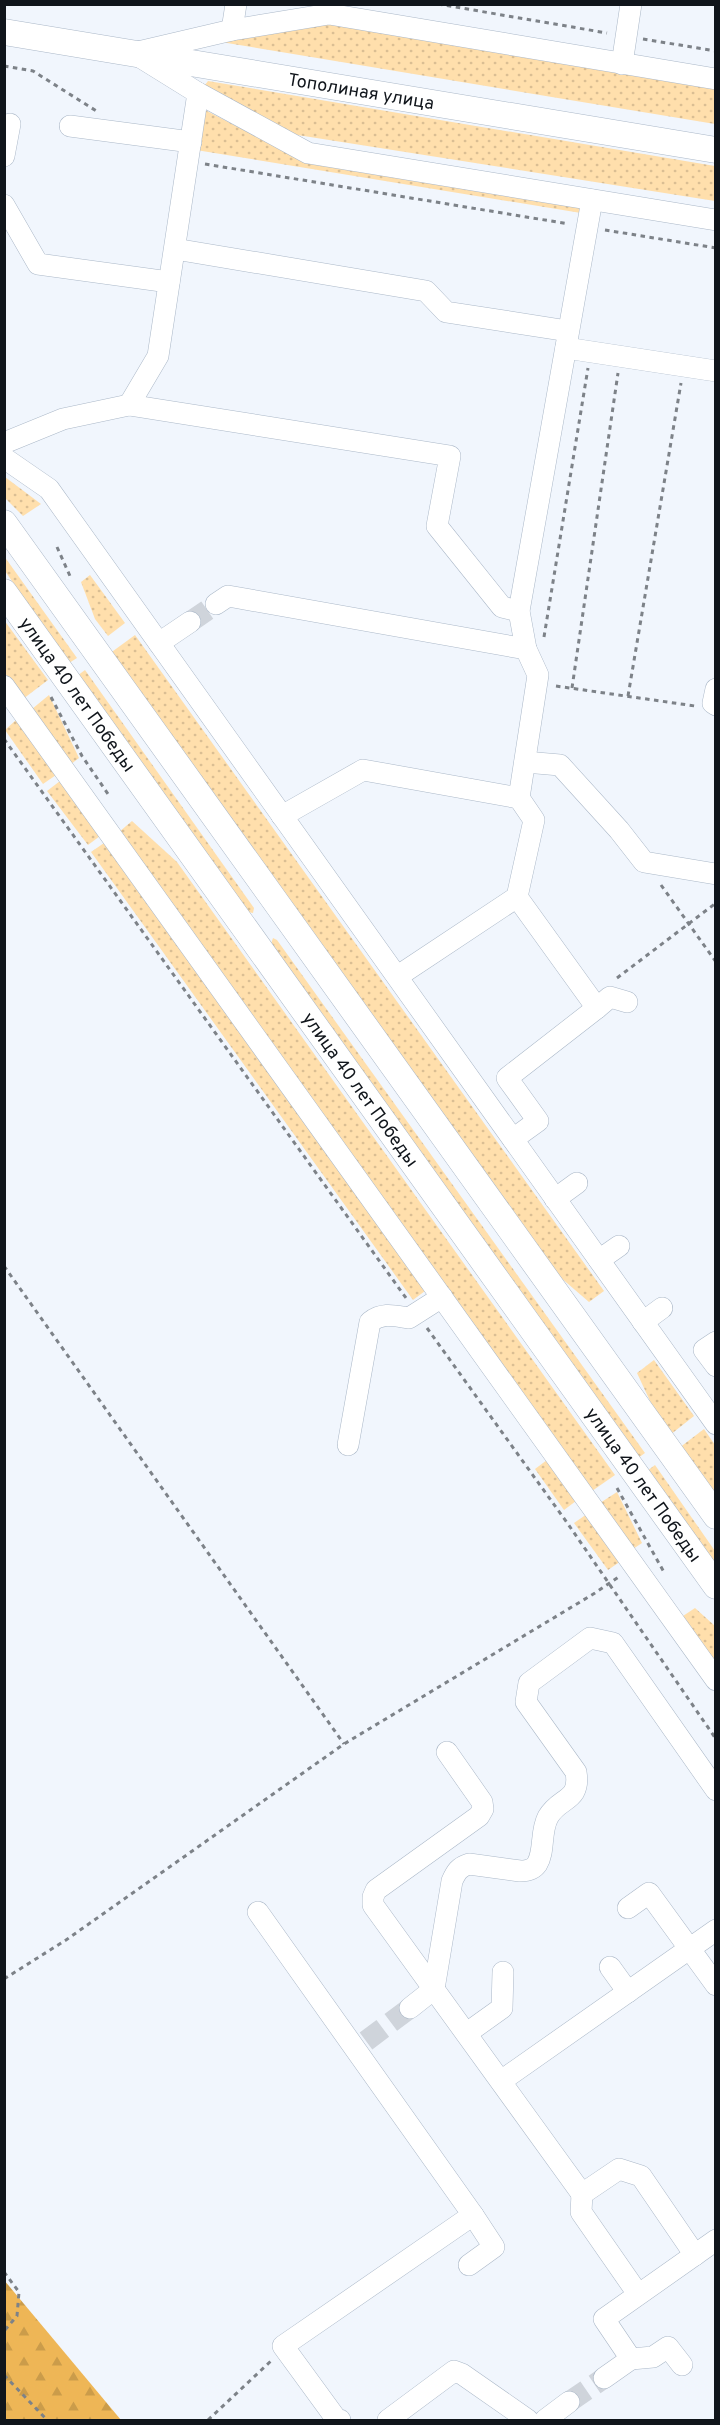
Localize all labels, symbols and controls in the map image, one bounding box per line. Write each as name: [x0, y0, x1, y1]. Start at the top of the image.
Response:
street label: Тополиная улица: [286, 69, 436, 116]
street label: улица 40 лет Победы: [13, 613, 139, 777]
street label: улица 40 лет Победы: [296, 1009, 422, 1172]
street label: улица 40 лет Победы: [579, 1404, 705, 1567]

